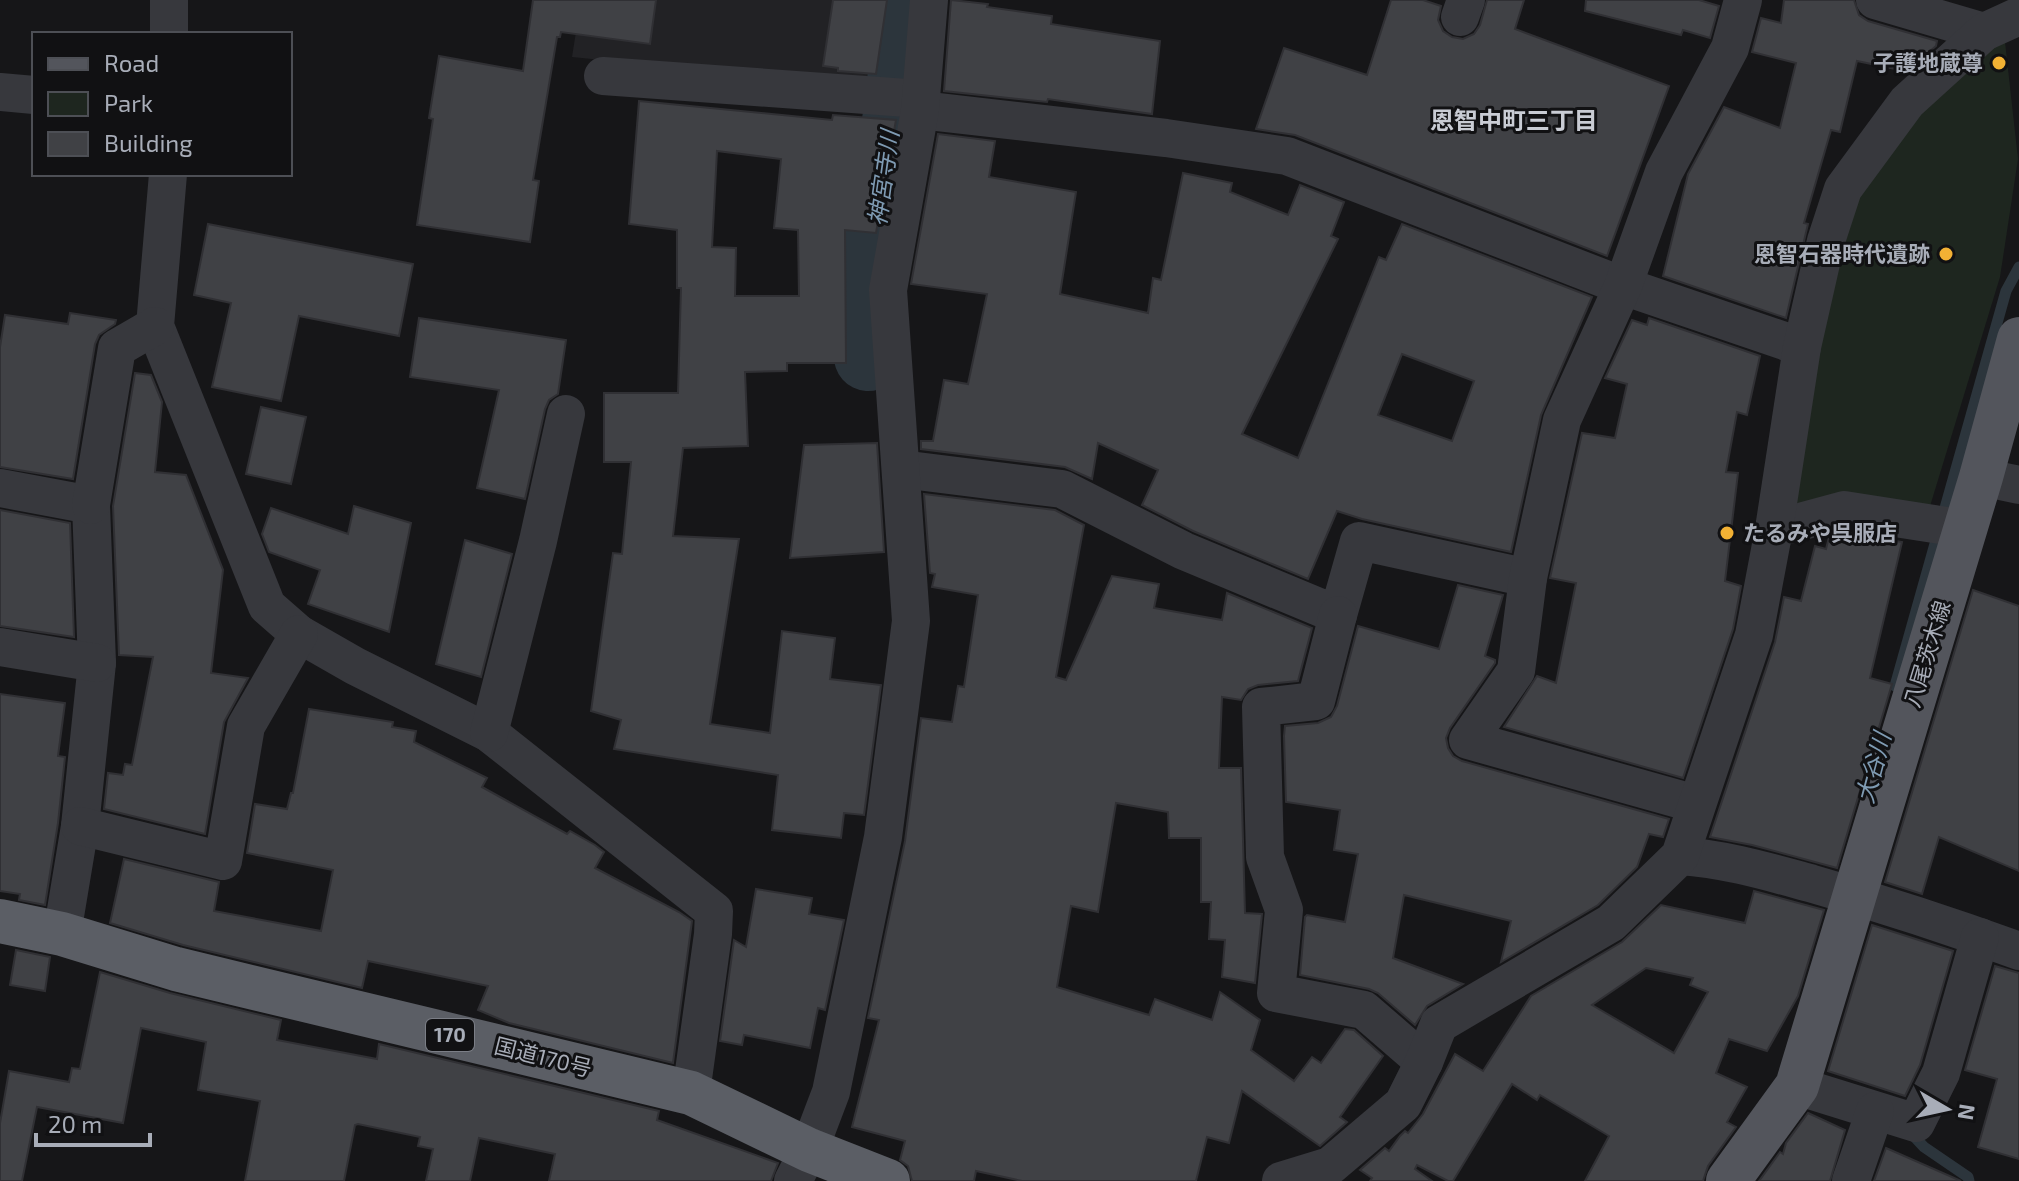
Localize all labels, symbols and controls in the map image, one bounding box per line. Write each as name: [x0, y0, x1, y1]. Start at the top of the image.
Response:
legend: [32, 32, 292, 176]
text: Road: [104, 48, 159, 77]
place label: 子護地蔵尊: [1873, 49, 1983, 75]
marker: 子護地蔵尊: [1990, 54, 2008, 72]
text: Park: [104, 88, 153, 117]
district label: 恩智中町三丁目: [1430, 105, 1598, 134]
water label: 神宮寺川: [861, 125, 904, 227]
text: Building: [104, 128, 193, 157]
place label: 恩智石器時代遺跡: [1754, 240, 1930, 266]
marker: 恩智石器時代遺跡: [1937, 245, 1955, 263]
place label: たるみや呉服店: [1743, 519, 1897, 545]
marker: たるみや呉服店: [1718, 524, 1736, 542]
street label: 八尾茨木線: [1898, 597, 1955, 710]
water label: 大谷川: [1849, 726, 1897, 806]
road number: 170: [426, 1019, 474, 1051]
street label: 国道170号: [492, 1031, 595, 1081]
north arrow: [1907, 1069, 1987, 1149]
scale bar: [36, 1097, 150, 1147]
text: N: [1954, 1102, 1982, 1122]
text: 20 m: [48, 1109, 102, 1138]

